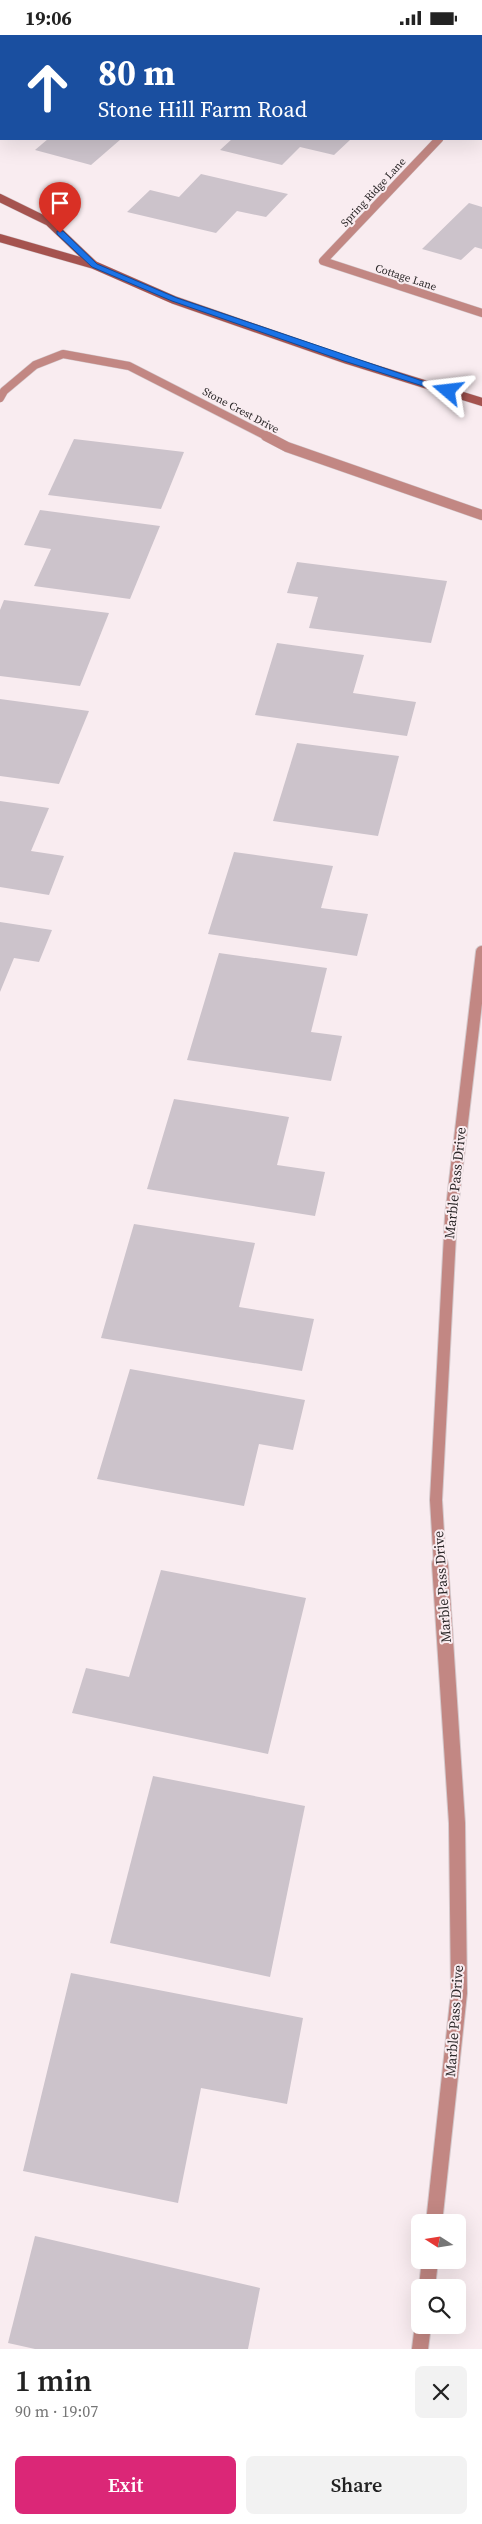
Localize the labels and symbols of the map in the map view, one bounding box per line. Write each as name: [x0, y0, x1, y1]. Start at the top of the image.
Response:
street label: Spring Ridge Lane: [337, 154, 410, 230]
pin: [39, 182, 81, 233]
street label: Cottage Lane: [373, 260, 439, 295]
position arrow: [421, 364, 473, 416]
street label: Stone Crest Drive: [200, 384, 282, 437]
street label: Marble Pass Drive: [439, 1126, 471, 1240]
street label: Marble Pass Drive: [428, 1530, 456, 1644]
street label: Marble Pass Drive: [440, 1964, 468, 2078]
north arrow: [411, 2214, 466, 2269]

